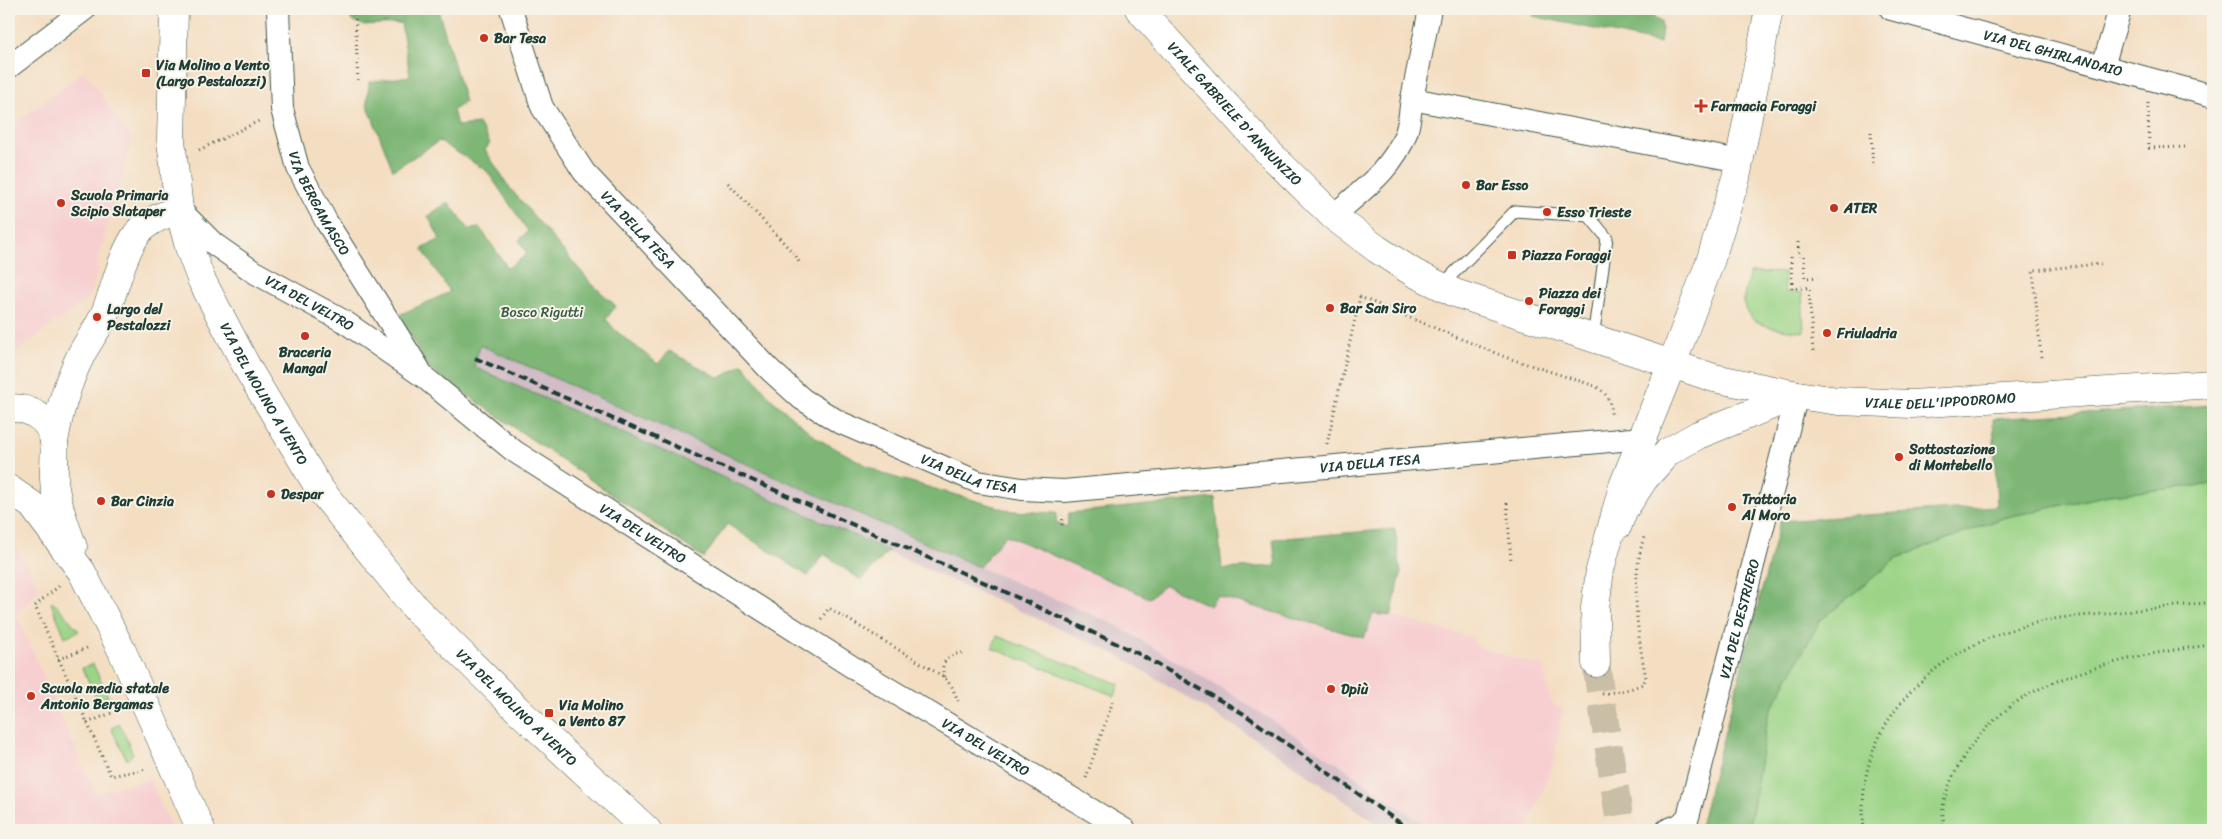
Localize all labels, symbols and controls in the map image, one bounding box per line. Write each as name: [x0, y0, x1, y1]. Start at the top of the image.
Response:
street label: VIA DEL GHIRLANDAIO: [1981, 22, 2125, 84]
place label: Bar Tesa: [494, 26, 547, 51]
marker: Bar Tesa: [478, 32, 490, 44]
street label: VIALE GABRIELE D'ANNUNZIO: [1161, 36, 1308, 192]
place label: Via Molino a Vento (Largo Pestalozzi): [156, 53, 271, 94]
marker: Via Molino a Vento (Largo Pestalozzi): [140, 67, 152, 79]
place label: Farmacia Foraggi: [1710, 94, 1817, 119]
marker: Farmacia Foraggi: [1695, 100, 1707, 112]
street label: VIA BERGAMASCO: [281, 148, 357, 261]
place label: Bar Esso: [1476, 173, 1529, 198]
marker: Bar Esso: [1460, 179, 1472, 191]
place label: Scuola Primaria Scipio Slataper: [70, 183, 169, 224]
street label: VIA DELLA TESA: [595, 184, 681, 275]
place label: ATER: [1843, 196, 1878, 221]
marker: Scuola Primaria Scipio Slataper: [55, 197, 67, 209]
place label: Esso Trieste: [1557, 200, 1632, 225]
marker: ATER: [1828, 202, 1840, 214]
marker: Esso Trieste: [1541, 206, 1553, 218]
place label: Piazza Foraggi: [1522, 243, 1612, 268]
marker: Piazza Foraggi: [1506, 249, 1518, 261]
street label: VIA DEL VELTRO: [260, 268, 360, 338]
place label: Piazza dei Foraggi: [1538, 281, 1602, 322]
marker: Piazza dei Foraggi: [1523, 295, 1535, 307]
place label: Bar San Siro: [1340, 296, 1417, 321]
place label: Largo del Pestalozzi: [107, 297, 171, 338]
park label: Bosco Rigutti: [501, 300, 584, 325]
marker: Bar San Siro: [1324, 302, 1336, 314]
marker: Largo del Pestalozzi: [91, 311, 103, 323]
street label: VIA DEL MOLINO A VENTO: [213, 318, 315, 470]
place label: Friuladria: [1836, 321, 1898, 346]
marker: Friuladria: [1821, 327, 1833, 339]
marker: Braceria Mangal: [299, 330, 311, 342]
place label: Braceria Mangal: [279, 340, 331, 381]
street label: VIALE DELL'IPPODROMO: [1864, 385, 2017, 417]
place label: Sottostazione di Montebello: [1908, 437, 1995, 478]
street label: VIA DELLA TESA: [917, 446, 1019, 501]
street label: VIA DELLA TESA: [1319, 446, 1421, 480]
marker: Sottostazione di Montebello: [1893, 451, 1905, 463]
place label: Despar: [281, 482, 324, 507]
place label: Trattoria Al Moro: [1741, 487, 1797, 528]
marker: Despar: [265, 488, 277, 500]
place label: Bar Cinzia: [111, 489, 174, 514]
marker: Bar Cinzia: [95, 495, 107, 507]
street label: VIA DEL VELTRO: [595, 496, 691, 571]
marker: Trattoria Al Moro: [1726, 501, 1738, 513]
street label: VIA DEL DESTRIERO: [1712, 556, 1767, 681]
street label: VIA DEL MOLINO A VENTO: [450, 642, 584, 772]
place label: Scuola media statale Antonio Bergamas: [40, 676, 169, 717]
place label: Dpiù: [1341, 677, 1369, 702]
marker: Dpiù: [1325, 683, 1337, 695]
marker: Scuola media statale Antonio Bergamas: [25, 690, 37, 702]
place label: Via Molino a Vento 87: [558, 693, 626, 734]
marker: Via Molino a Vento 87: [543, 707, 555, 719]
street label: VIA DEL VELTRO: [937, 711, 1035, 783]

